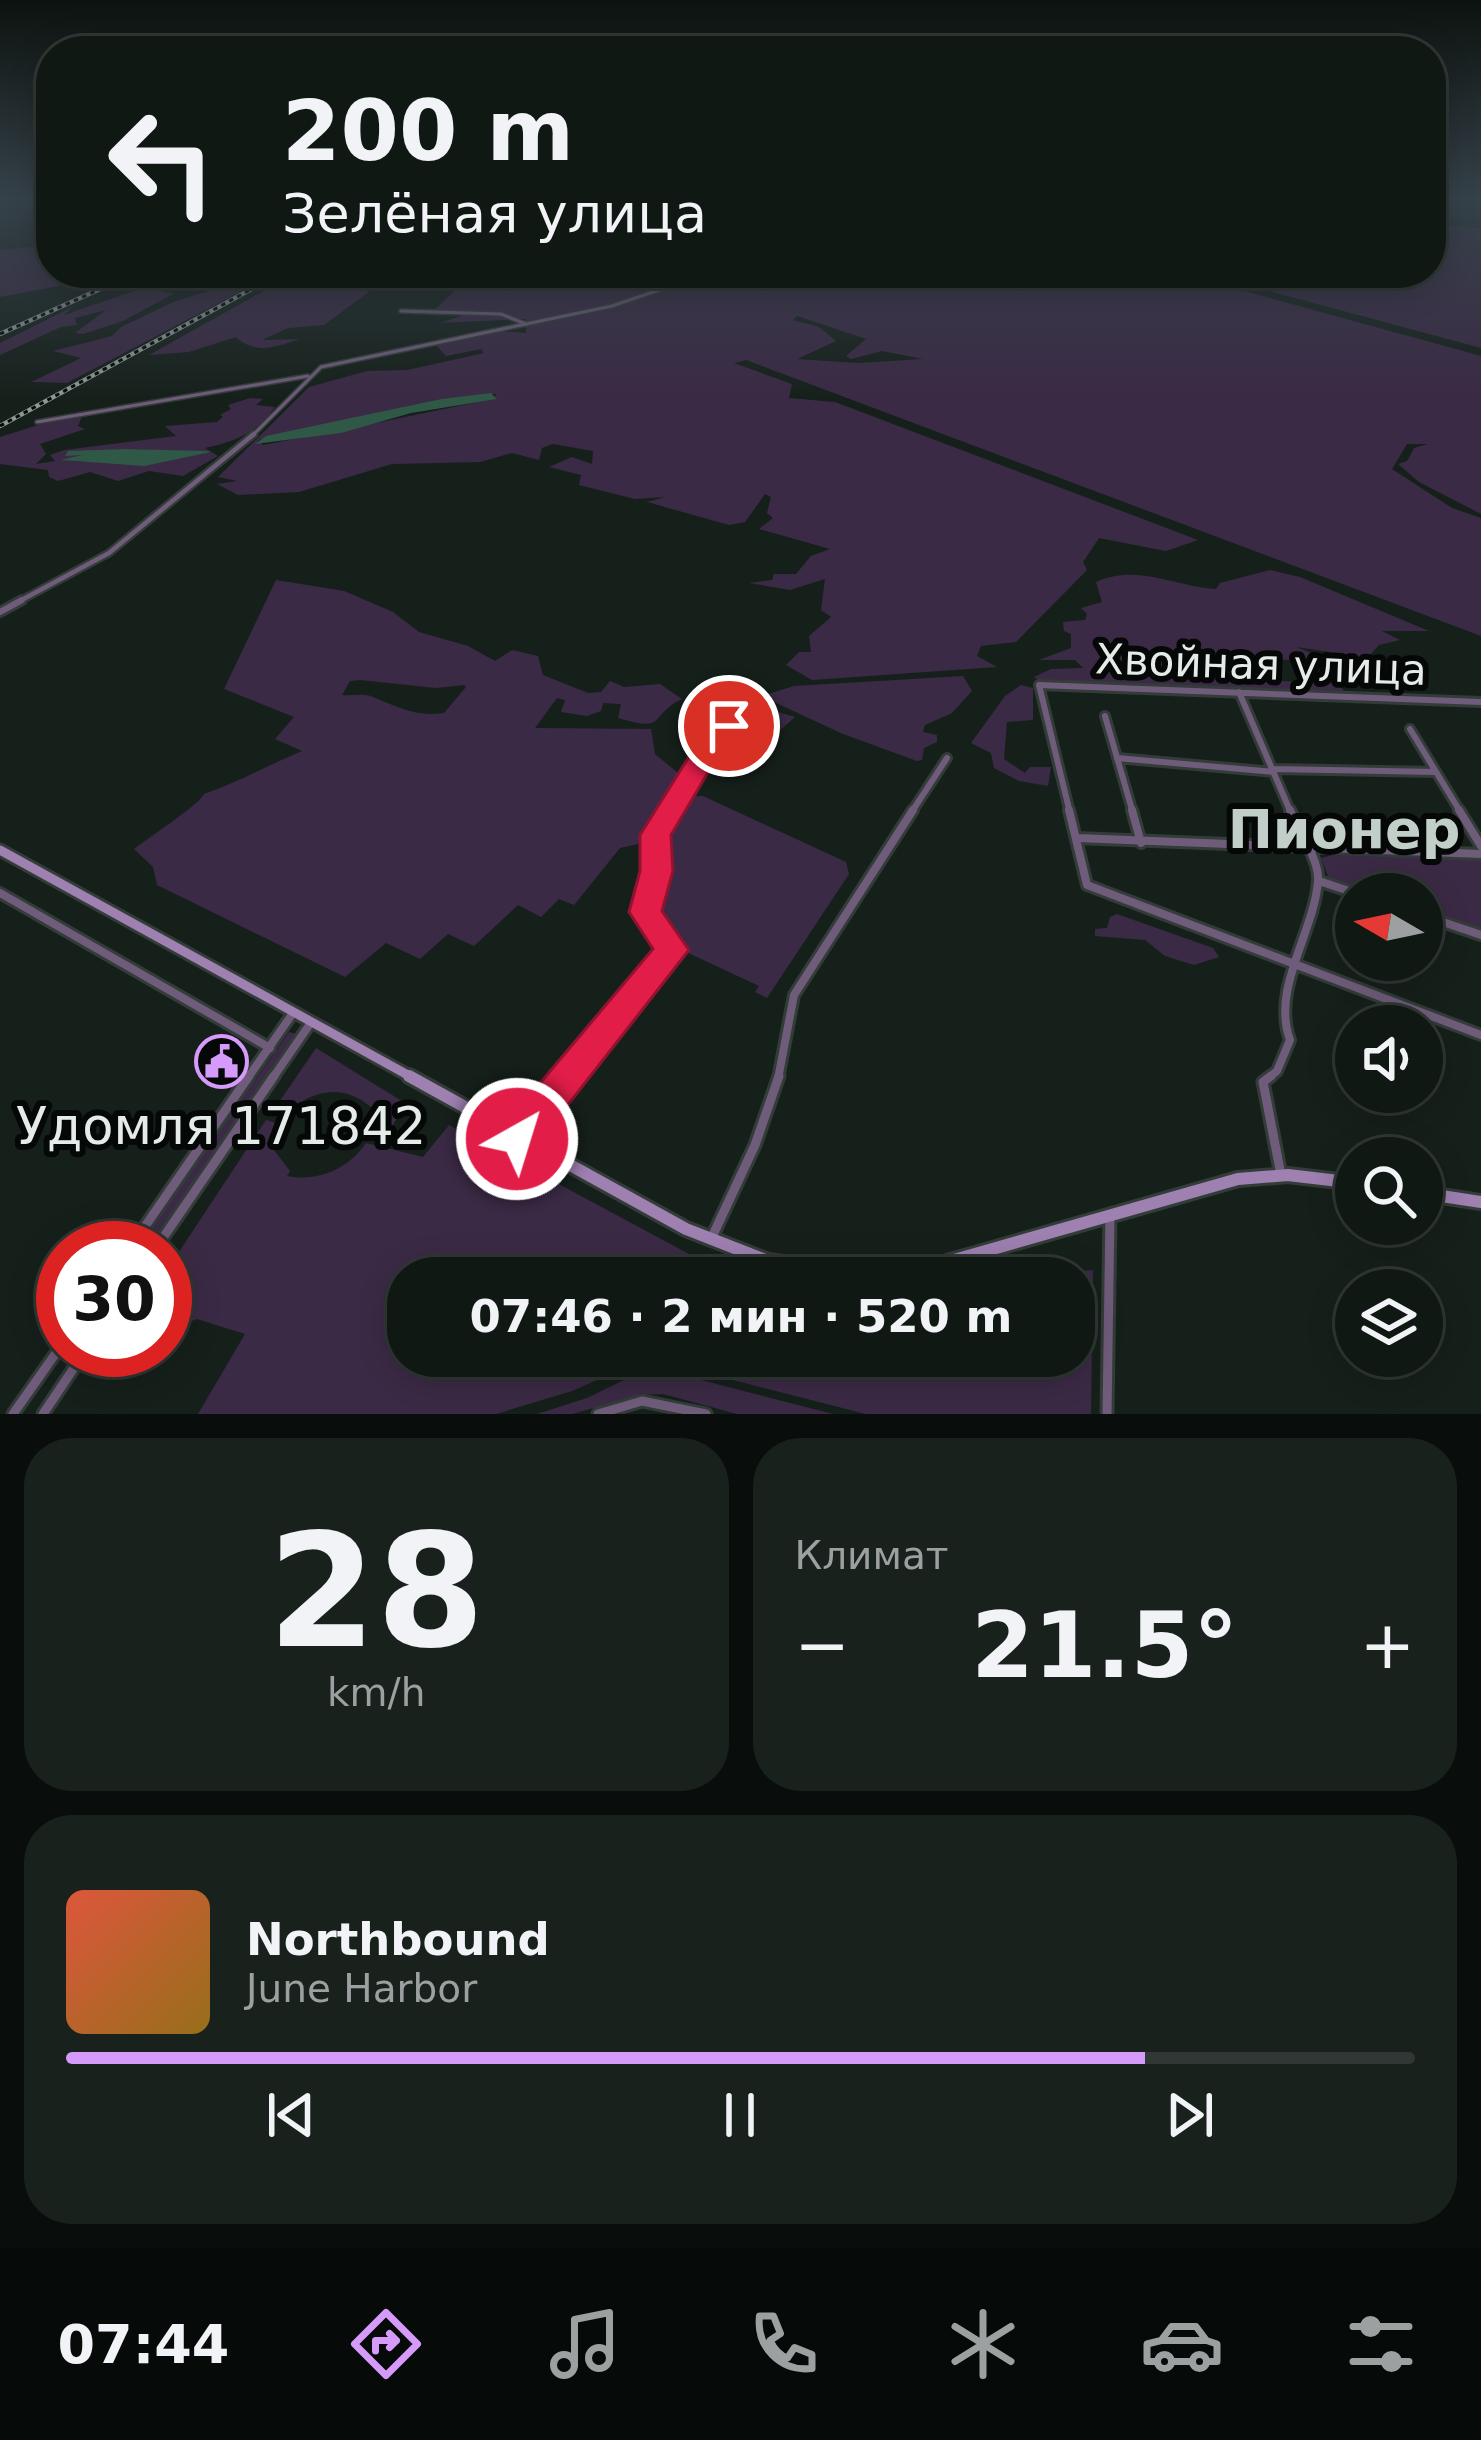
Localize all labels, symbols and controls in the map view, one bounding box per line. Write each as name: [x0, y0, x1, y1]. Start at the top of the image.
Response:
text: 200 m: [282, 82, 574, 180]
icon: left: [84, 84, 240, 240]
text: Зелёная улица: [282, 182, 707, 245]
street label: Хвойная улица: [1094, 634, 1428, 695]
pin: [678, 675, 780, 777]
icon: arrive: [696, 693, 762, 759]
district label: Пионер: [1228, 798, 1460, 861]
north arrow: [1335, 873, 1443, 981]
map controls: [1335, 873, 1443, 1377]
button: sound: [1335, 1005, 1443, 1113]
public building icon: Удомля 171842: [193, 1033, 249, 1089]
position arrow: [454, 1076, 580, 1202]
place label: Удомля 171842: [16, 1097, 426, 1156]
button: search: [1335, 1137, 1443, 1245]
speed limit sign: 30: [36, 1221, 192, 1377]
button: layers: [1335, 1269, 1443, 1377]
text: 07:46 · 2 мин · 520 m: [470, 1290, 1012, 1343]
text: 28: [268, 1501, 485, 1683]
text: Климат: [795, 1533, 949, 1578]
text: 21.5°: [971, 1593, 1238, 1698]
text: −: [795, 1607, 850, 1684]
text: +: [1360, 1607, 1415, 1684]
text: km/h: [327, 1670, 425, 1715]
text: Northbound: [246, 1913, 550, 1966]
text: June Harbor: [246, 1966, 477, 2011]
icon: previous: [258, 2082, 324, 2148]
icon: pause: [707, 2082, 773, 2148]
icon: next: [1157, 2082, 1223, 2148]
icon: directions: [344, 2302, 428, 2386]
icon: music: [543, 2302, 627, 2386]
icon: phone: [742, 2302, 826, 2386]
icon: climate: [941, 2302, 1025, 2386]
icon: car: [1140, 2302, 1224, 2386]
icon: filters: [1339, 2302, 1423, 2386]
text: 07:44: [58, 2313, 229, 2376]

